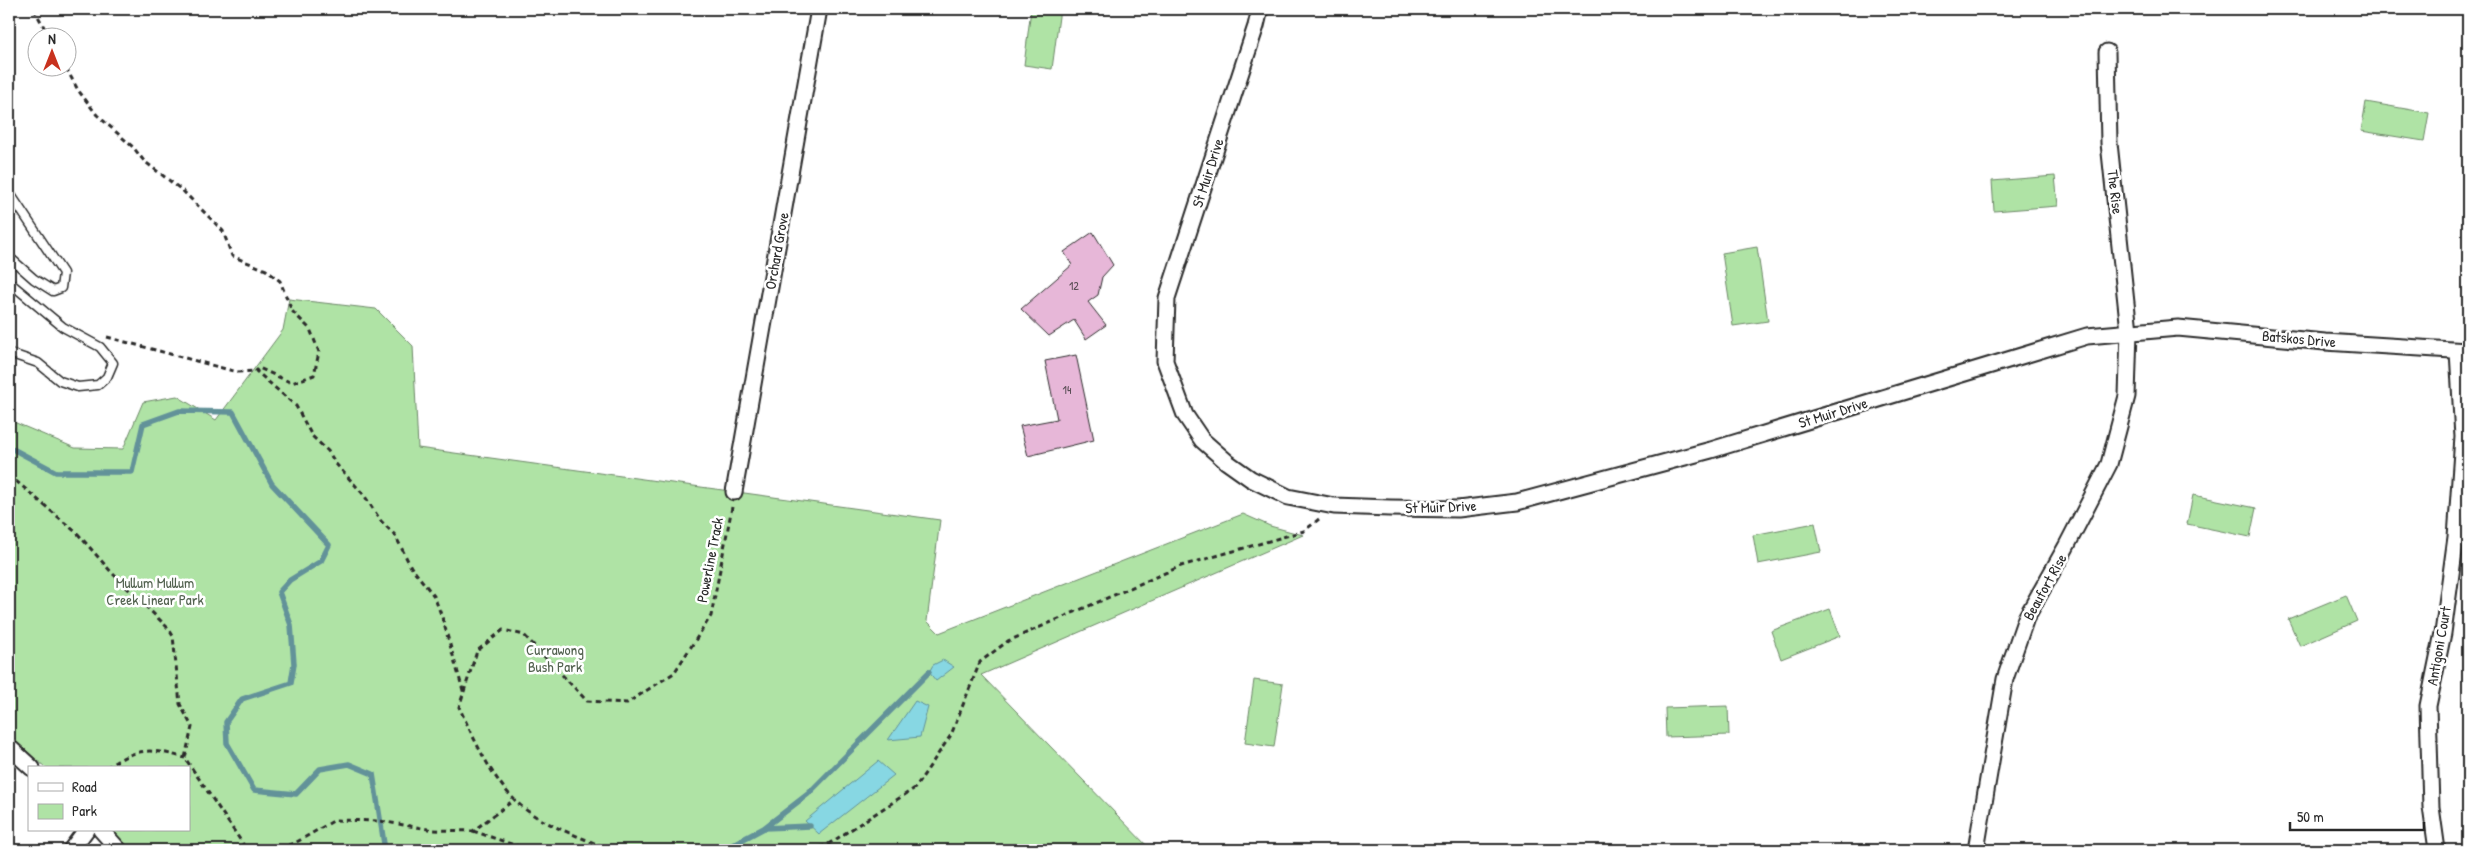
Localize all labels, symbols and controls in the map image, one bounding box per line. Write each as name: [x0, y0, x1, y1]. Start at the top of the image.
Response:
north arrow: [28, 28, 78, 78]
text: N: [48, 29, 56, 48]
street label: St Muir Drive: [1187, 136, 1229, 210]
street label: The Rise: [2102, 168, 2129, 215]
street label: Orchard Grove: [759, 211, 794, 291]
house number: 12: [1069, 277, 1079, 294]
street label: Batskos Drive: [2261, 325, 2337, 352]
house number: 14: [1063, 381, 1072, 398]
street label: St Muir Drive: [1796, 392, 1870, 433]
street label: St Muir Drive: [1405, 495, 1477, 518]
street label: Powerline Track: [691, 516, 728, 604]
street label: Beaufort Rise: [2018, 550, 2072, 624]
park label: Mullum Mullum Creek Linear Park: [106, 572, 204, 610]
street label: Antigoni Court: [2421, 604, 2456, 687]
park label: Currawong Bush Park: [526, 639, 584, 677]
legend: [28, 766, 190, 832]
text: Road: [72, 776, 97, 797]
scale bar: [2290, 799, 2423, 831]
text: Park: [72, 800, 97, 821]
text: 50 m: [2297, 806, 2324, 827]

